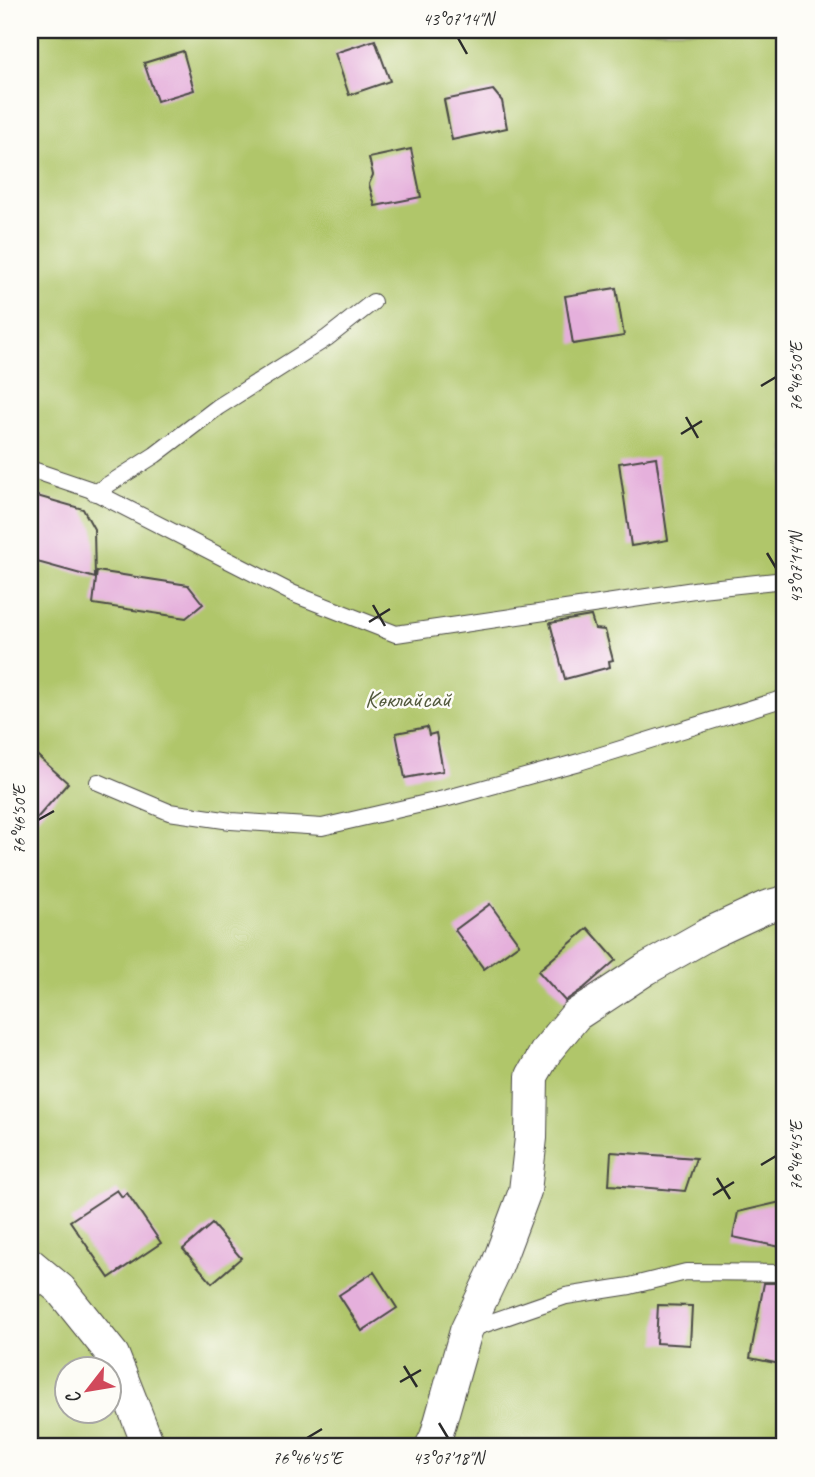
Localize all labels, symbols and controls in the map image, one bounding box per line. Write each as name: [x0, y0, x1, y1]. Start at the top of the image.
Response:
text: 43°07'14"N: [423, 8, 497, 30]
text: 76°46'50"E: [785, 340, 807, 412]
text: 43°07'14"N: [785, 529, 807, 603]
park label: Көклайсай: [365, 684, 453, 714]
text: 76°46'50"E: [8, 783, 30, 855]
text: 76°46'45"E: [785, 1119, 807, 1191]
north arrow: [52, 1354, 122, 1424]
text: С: [60, 1386, 87, 1408]
text: 76°46'45"E: [272, 1447, 344, 1469]
text: 43°07'18"N: [413, 1447, 487, 1469]

